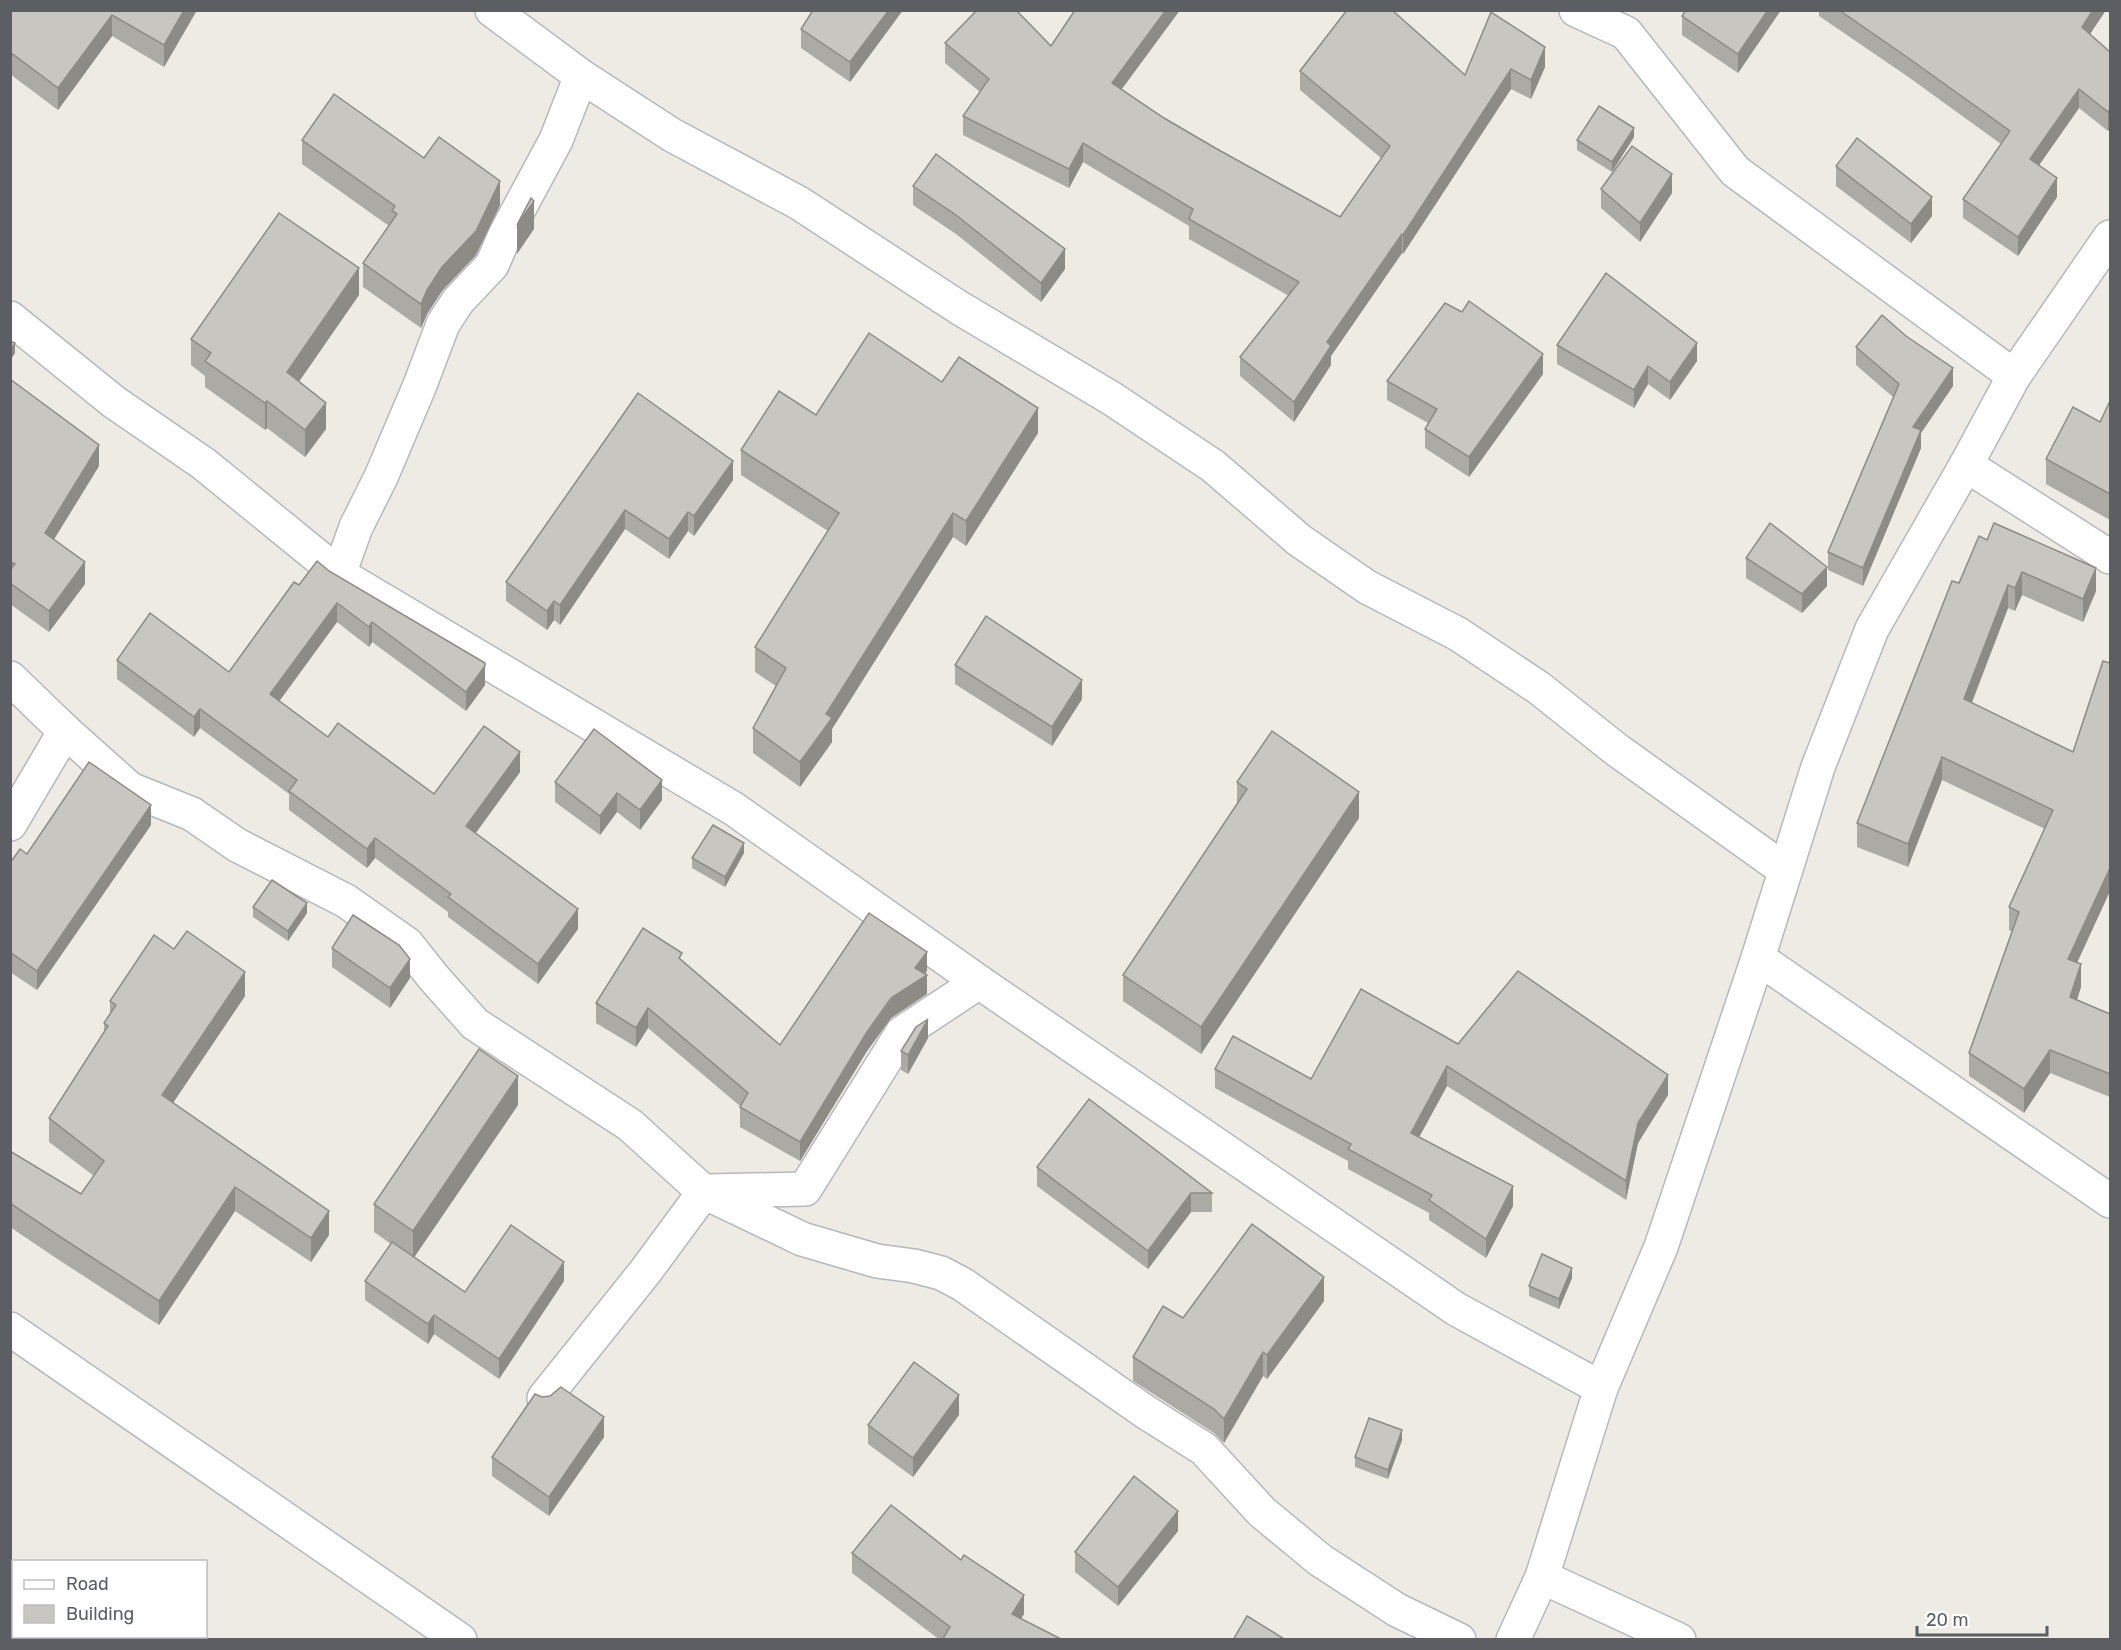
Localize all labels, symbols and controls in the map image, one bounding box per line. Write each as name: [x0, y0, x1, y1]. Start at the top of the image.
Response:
legend: [12, 1560, 207, 1638]
text: Road: [66, 1573, 109, 1595]
scale bar: [1917, 1599, 2048, 1637]
text: Building: [66, 1603, 134, 1625]
text: 20 m: [1926, 1609, 1968, 1631]

